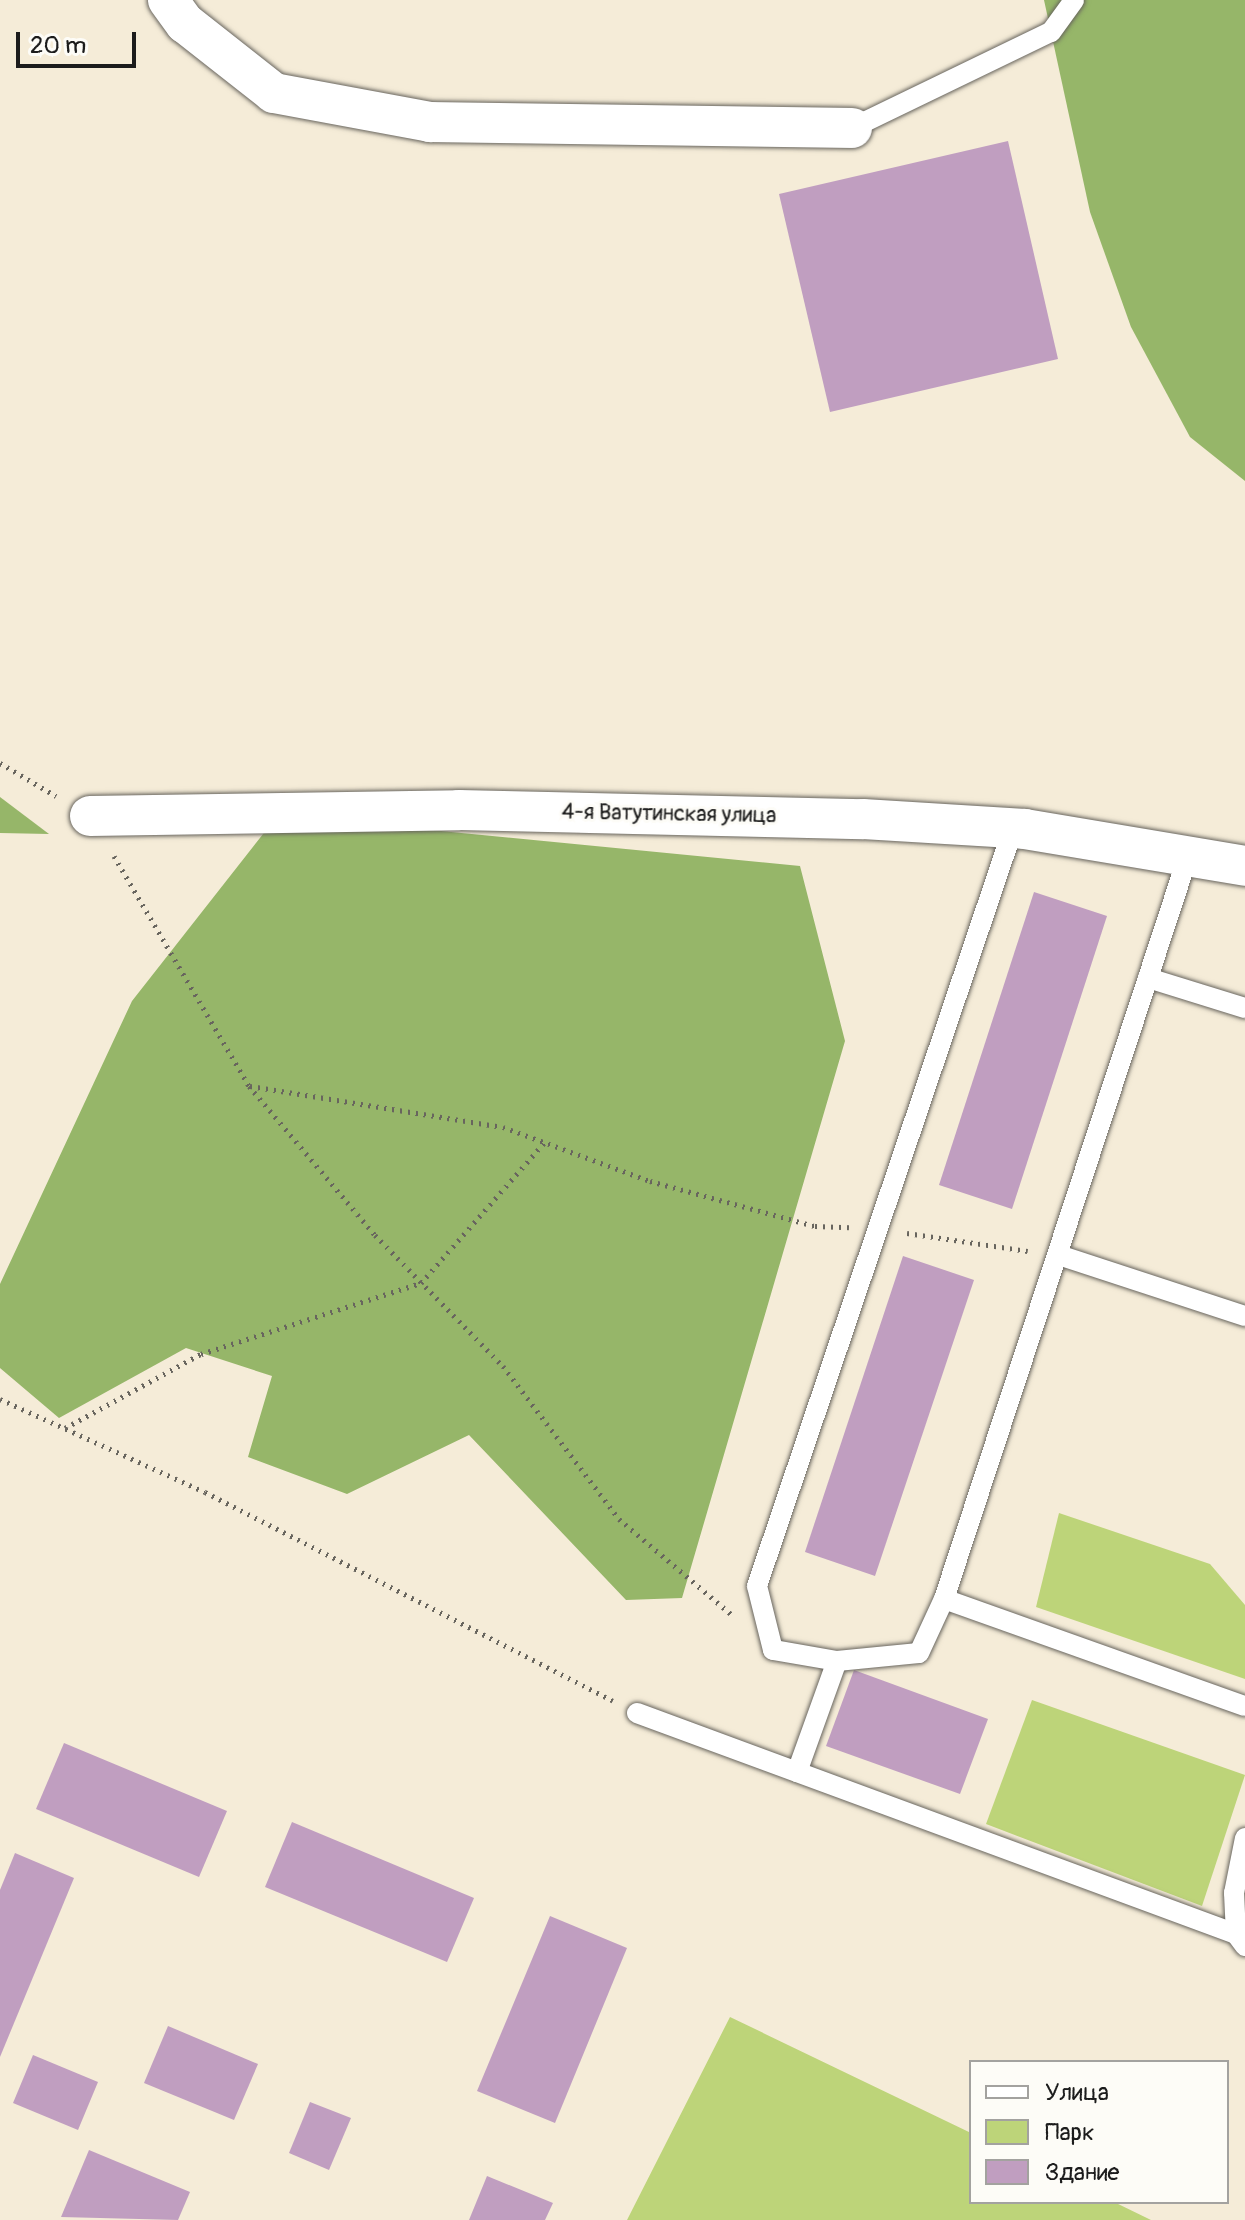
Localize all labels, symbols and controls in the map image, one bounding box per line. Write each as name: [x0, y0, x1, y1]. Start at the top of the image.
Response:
scale bar: [20, 16, 140, 66]
text: 20 m: [30, 31, 86, 60]
street label: 4-я Ватутинская улица: [561, 799, 777, 829]
legend: [969, 2060, 1229, 2204]
text: Улица: [1045, 2078, 1109, 2107]
text: Парк: [1045, 2118, 1094, 2147]
text: Здание: [1045, 2158, 1119, 2187]

